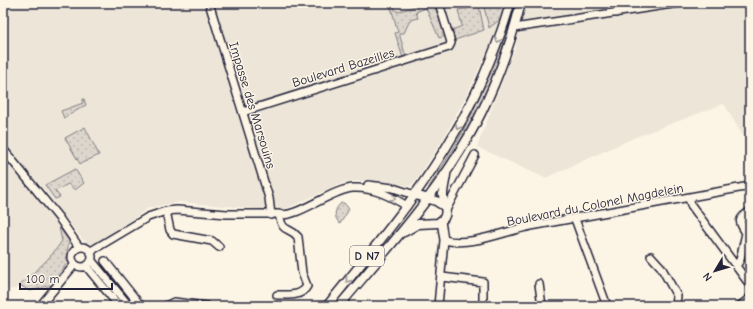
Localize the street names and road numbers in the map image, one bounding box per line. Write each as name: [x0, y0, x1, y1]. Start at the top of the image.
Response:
street label: Impasse des Marsouins: [226, 40, 279, 170]
street label: Boulevard Bazeilles: [290, 45, 396, 90]
street label: Boulevard du Colonel Magdelein: [506, 180, 685, 229]
road number: D N7: [350, 246, 384, 266]

